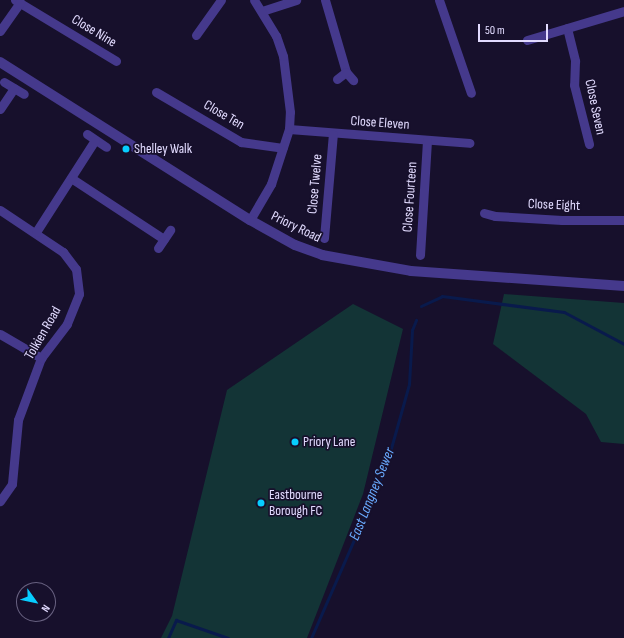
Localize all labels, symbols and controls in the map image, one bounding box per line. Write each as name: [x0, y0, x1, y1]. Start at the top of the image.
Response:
street label: Close Nine: [68, 11, 120, 51]
scale bar: [480, 16, 550, 42]
text: 50 m: [485, 23, 505, 38]
street label: Close Seven: [581, 78, 609, 136]
street label: Close Ten: [201, 97, 247, 133]
street label: Close Eleven: [350, 113, 410, 133]
place label: Shelley Walk: [134, 141, 192, 157]
marker: Shelley Walk: [121, 144, 131, 154]
street label: Close Twelve: [304, 153, 326, 215]
street label: Close Fourteen: [399, 161, 421, 233]
street label: Close Eight: [528, 196, 580, 214]
street label: Priory Road: [268, 208, 324, 246]
street label: Tolkien Road: [21, 304, 65, 362]
place label: Priory Lane: [303, 434, 355, 450]
marker: Priory Lane: [290, 437, 300, 447]
water label: East Langney Sewer: [345, 445, 399, 543]
place label: Eastbourne Borough FC: [269, 487, 322, 520]
marker: Eastbourne Borough FC: [256, 498, 266, 508]
north arrow: [16, 582, 56, 622]
text: N: [39, 602, 53, 614]

